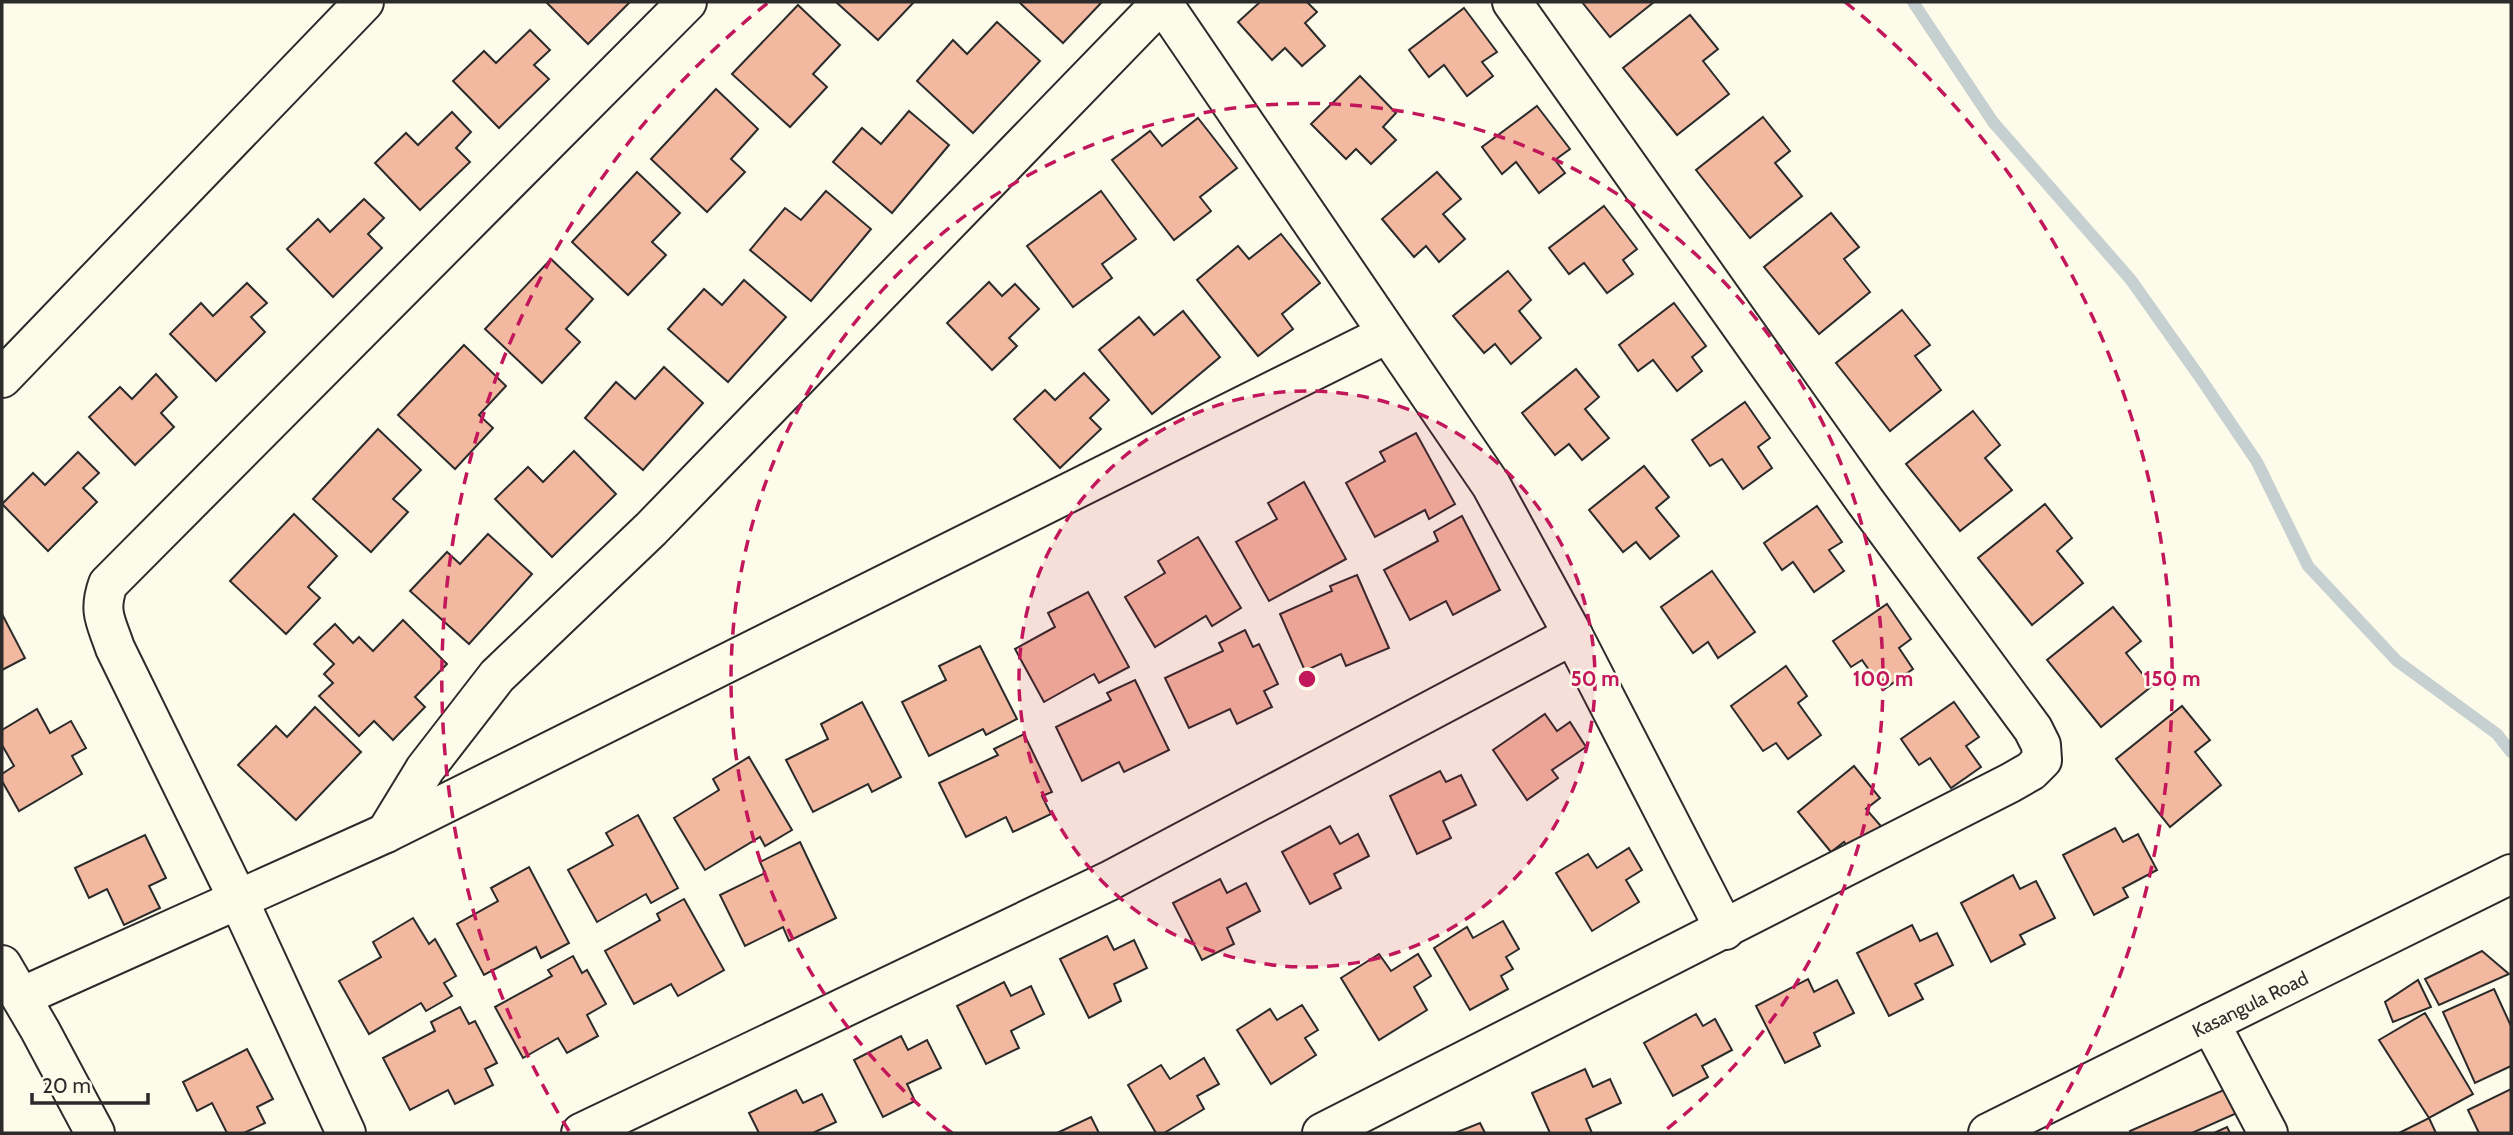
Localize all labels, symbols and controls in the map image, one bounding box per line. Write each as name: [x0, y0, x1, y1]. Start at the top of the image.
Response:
text: 50 m: [1570, 666, 1620, 691]
text: 100 m: [1853, 666, 1913, 691]
text: 150 m: [2144, 666, 2200, 691]
centre of rings: [1295, 667, 1319, 691]
street label: Kasangula Road: [2189, 966, 2312, 1042]
scale bar: [32, 1062, 147, 1106]
text: 20 m: [42, 1073, 91, 1098]

